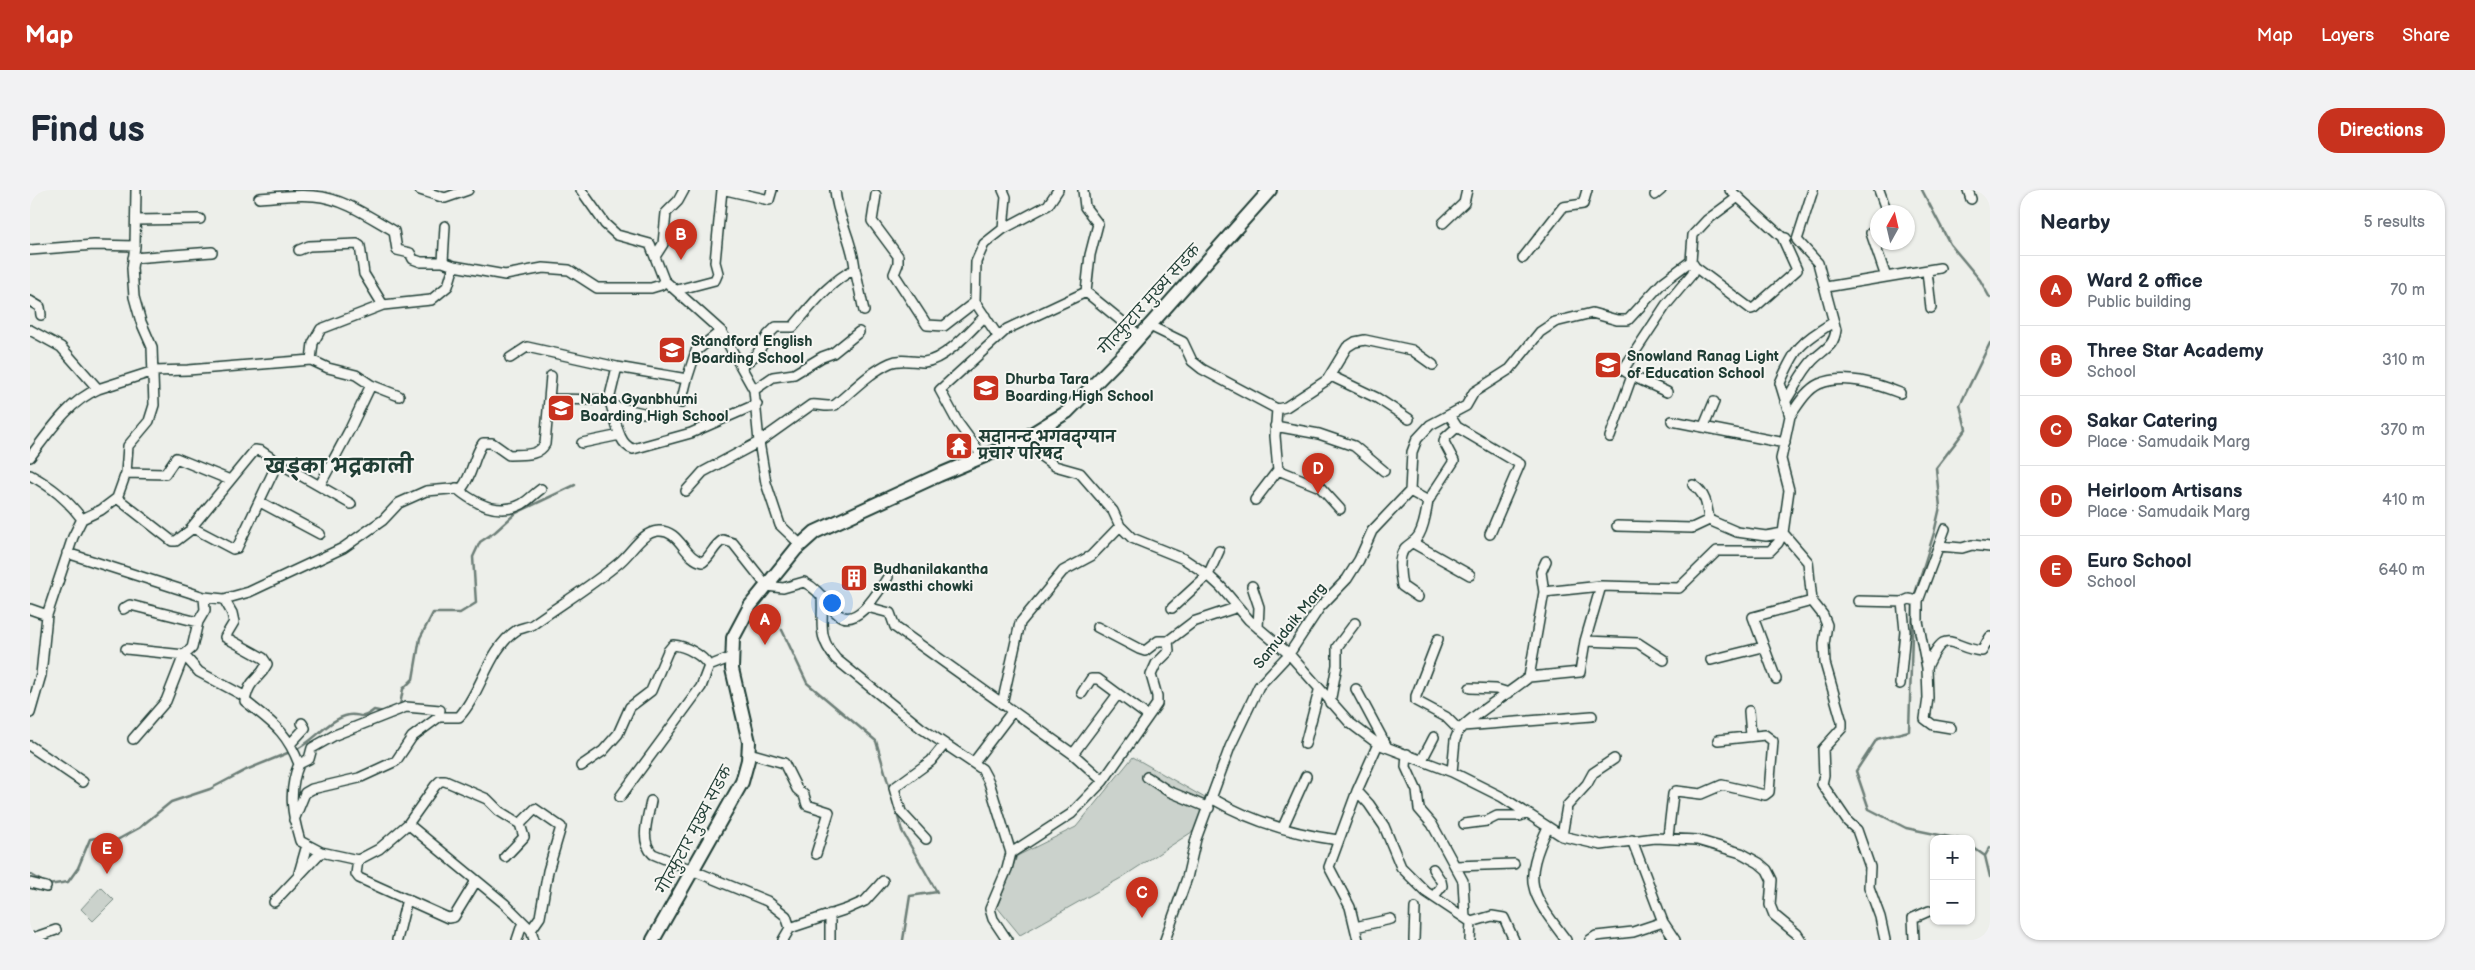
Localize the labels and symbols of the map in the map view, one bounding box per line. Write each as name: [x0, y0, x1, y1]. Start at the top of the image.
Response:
north arrow: [1870, 205, 1915, 250]
pin: B: [665, 219, 697, 260]
street label: गोल्फुटार मुख्य सडक: [1092, 238, 1207, 361]
place label: Standford English Boarding School: [691, 332, 812, 368]
school or university icon: Standford English Boarding School: [657, 335, 687, 365]
place label: Snowland Ranag Light of Education School: [1627, 347, 1779, 383]
school or university icon: Snowland Ranag Light of Education School: [1593, 350, 1623, 380]
place label: Dhurba Tara Boarding High School: [1005, 370, 1154, 406]
school or university icon: Dhurba Tara Boarding High School: [971, 373, 1001, 403]
place label: Naba Gyanbhumi Boarding High School: [580, 390, 729, 426]
school or university icon: Naba Gyanbhumi Boarding High School: [546, 393, 576, 423]
place label: सदानन्द भगवद्ग्यान प्रचार परिषद: [976, 428, 1117, 464]
temple icon: सदानन्द भगवद्ग्यान प्रचार परिषद: [944, 431, 974, 461]
district label: खड्का भद्रकाली: [263, 451, 415, 481]
pin: D: [1302, 453, 1334, 494]
place label: Budhanilakantha swasthi chowki: [873, 560, 988, 596]
building icon: Budhanilakantha swasthi chowki: [839, 563, 869, 593]
street label: Samudaik Marg: [1249, 579, 1331, 673]
your location: [819, 590, 845, 616]
pin: A: [749, 604, 781, 645]
street label: गोल्फुटार मुख्य सडक: [650, 760, 739, 899]
pin: E: [91, 833, 123, 874]
pin: C: [1126, 877, 1158, 918]

